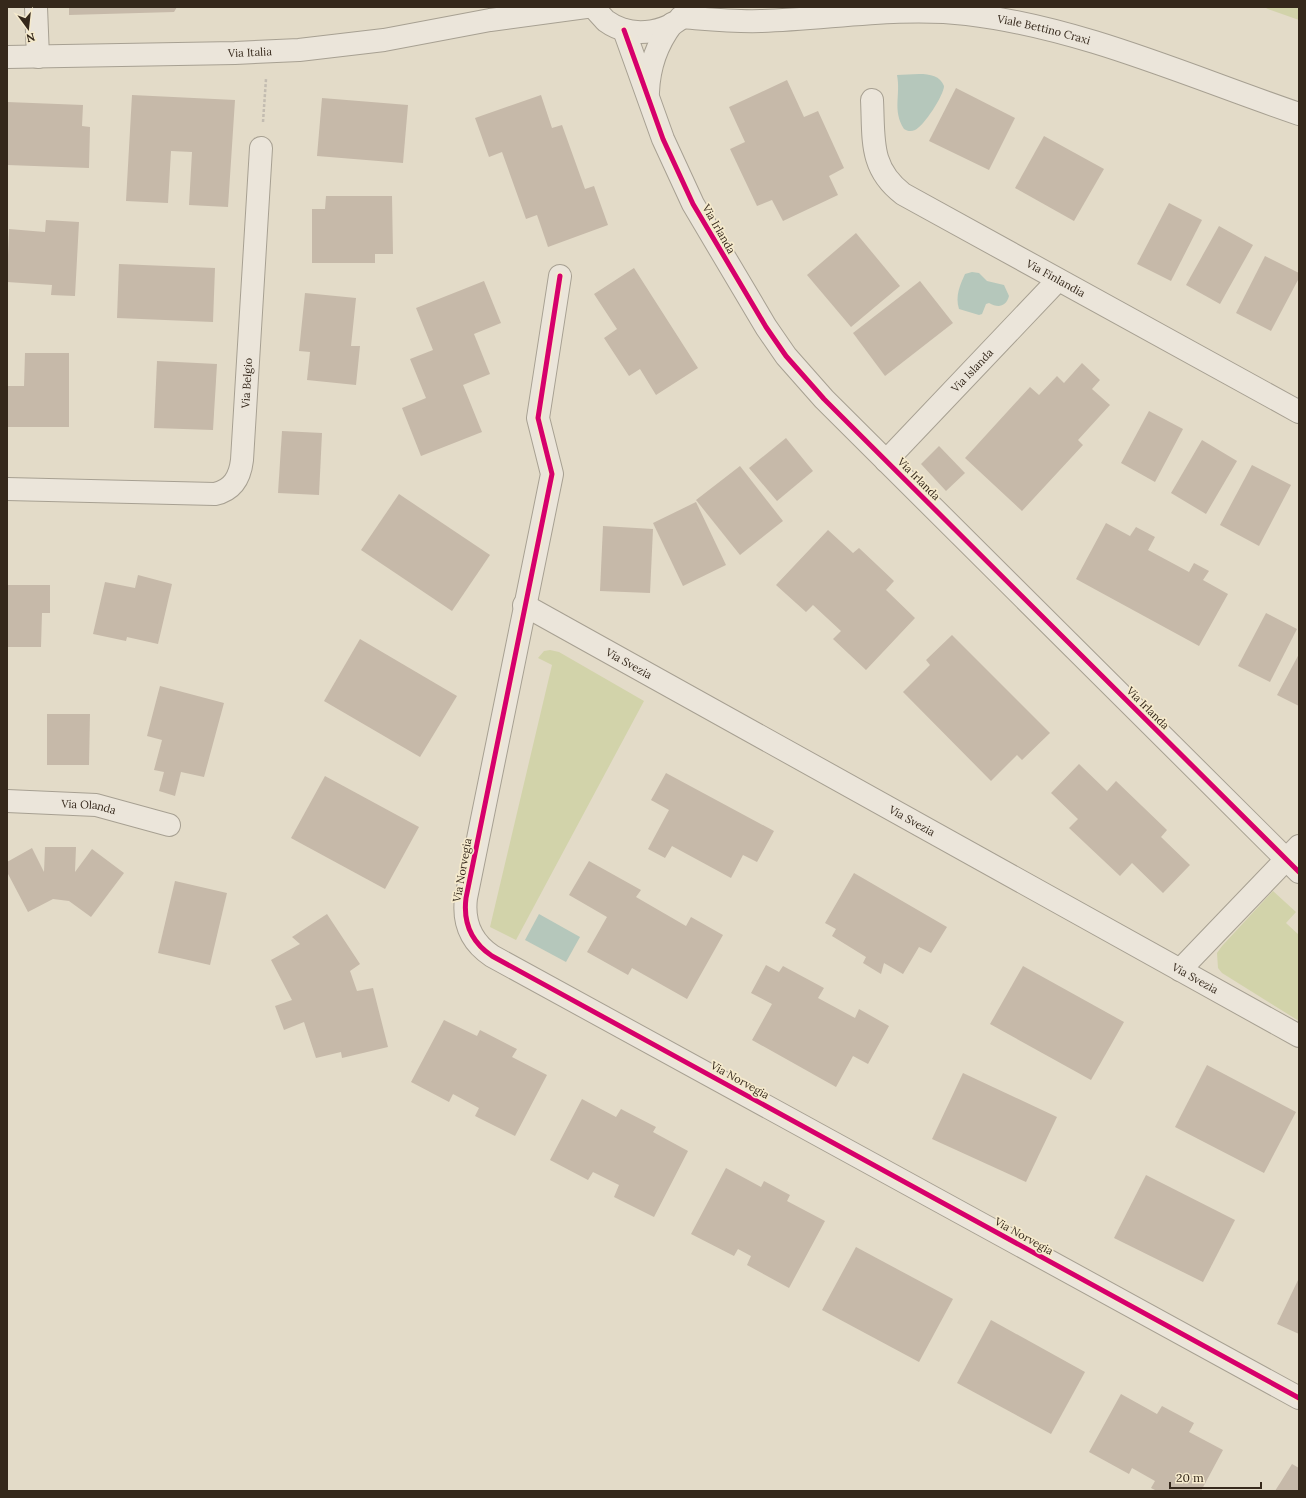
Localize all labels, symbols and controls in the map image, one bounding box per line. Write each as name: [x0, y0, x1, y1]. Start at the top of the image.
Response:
north arrow: [8, 8, 48, 48]
street label: Viale Bettino Craxi: [995, 11, 1092, 47]
text: N: [24, 30, 37, 46]
street label: Via Italia: [227, 44, 273, 60]
street label: Via Irlanda: [699, 201, 739, 256]
street label: Via Finlandia: [1023, 256, 1088, 300]
street label: Via Islanda: [947, 345, 996, 396]
street label: Via Belgio: [238, 357, 255, 410]
street label: Via Irlanda: [894, 454, 943, 503]
street label: Via Svezia: [602, 644, 655, 682]
street label: Via Irlanda: [1123, 683, 1172, 732]
street label: Via Olanda: [60, 796, 118, 817]
street label: Via Svezia: [886, 802, 938, 839]
street label: Via Norvegia: [449, 837, 475, 904]
street label: Via Svezia: [1169, 959, 1221, 997]
street label: Via Norvegia: [707, 1058, 772, 1102]
street label: Via Norvegia: [991, 1214, 1056, 1258]
scale bar: [1170, 1464, 1261, 1490]
text: 20 m: [1176, 1470, 1204, 1485]

